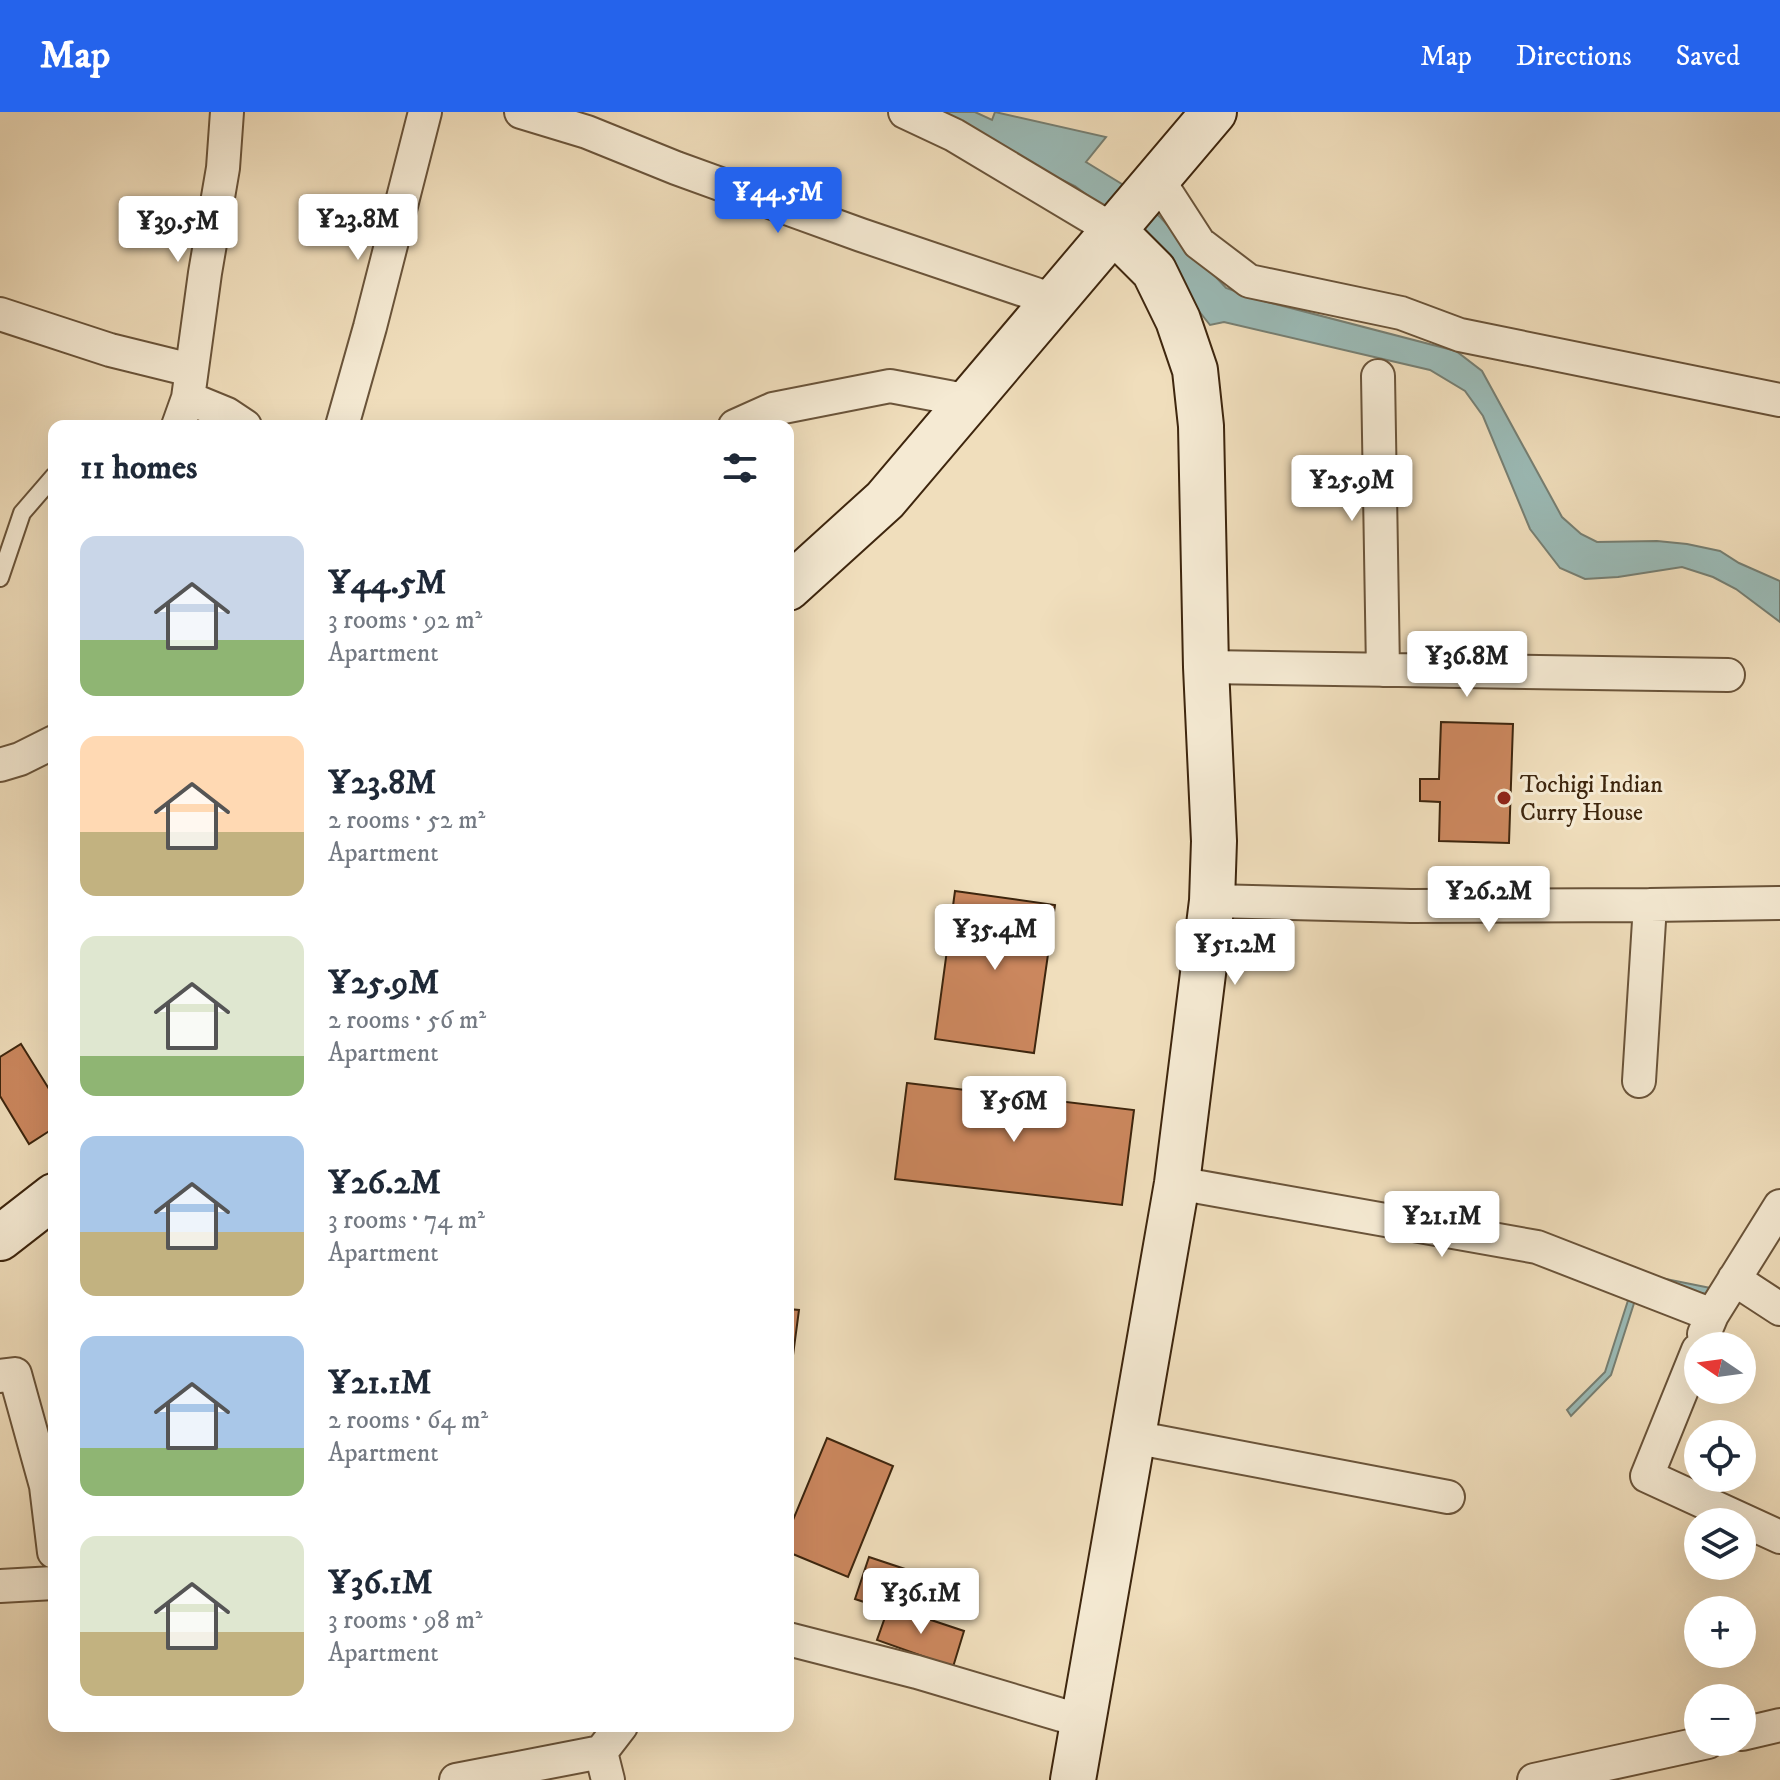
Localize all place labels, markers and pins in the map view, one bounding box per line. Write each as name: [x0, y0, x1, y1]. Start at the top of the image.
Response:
pin: ¥44.5M: [713, 167, 843, 235]
pin: ¥23.8M: [293, 194, 423, 262]
pin: ¥39.5M: [113, 196, 243, 264]
pin: ¥25.9M: [1287, 455, 1417, 523]
pin: ¥36.8M: [1402, 631, 1532, 699]
place label: Tochigi Indian Curry House: [1520, 770, 1663, 828]
marker: Tochigi Indian Curry House: [1495, 789, 1513, 807]
pin: ¥26.2M: [1424, 866, 1554, 934]
pin: ¥35.4M: [930, 904, 1060, 972]
pin: ¥51.2M: [1170, 919, 1300, 987]
pin: ¥56M: [967, 1076, 1061, 1144]
pin: ¥21.1M: [1377, 1191, 1507, 1259]
pin: ¥36.1M: [856, 1568, 986, 1636]

